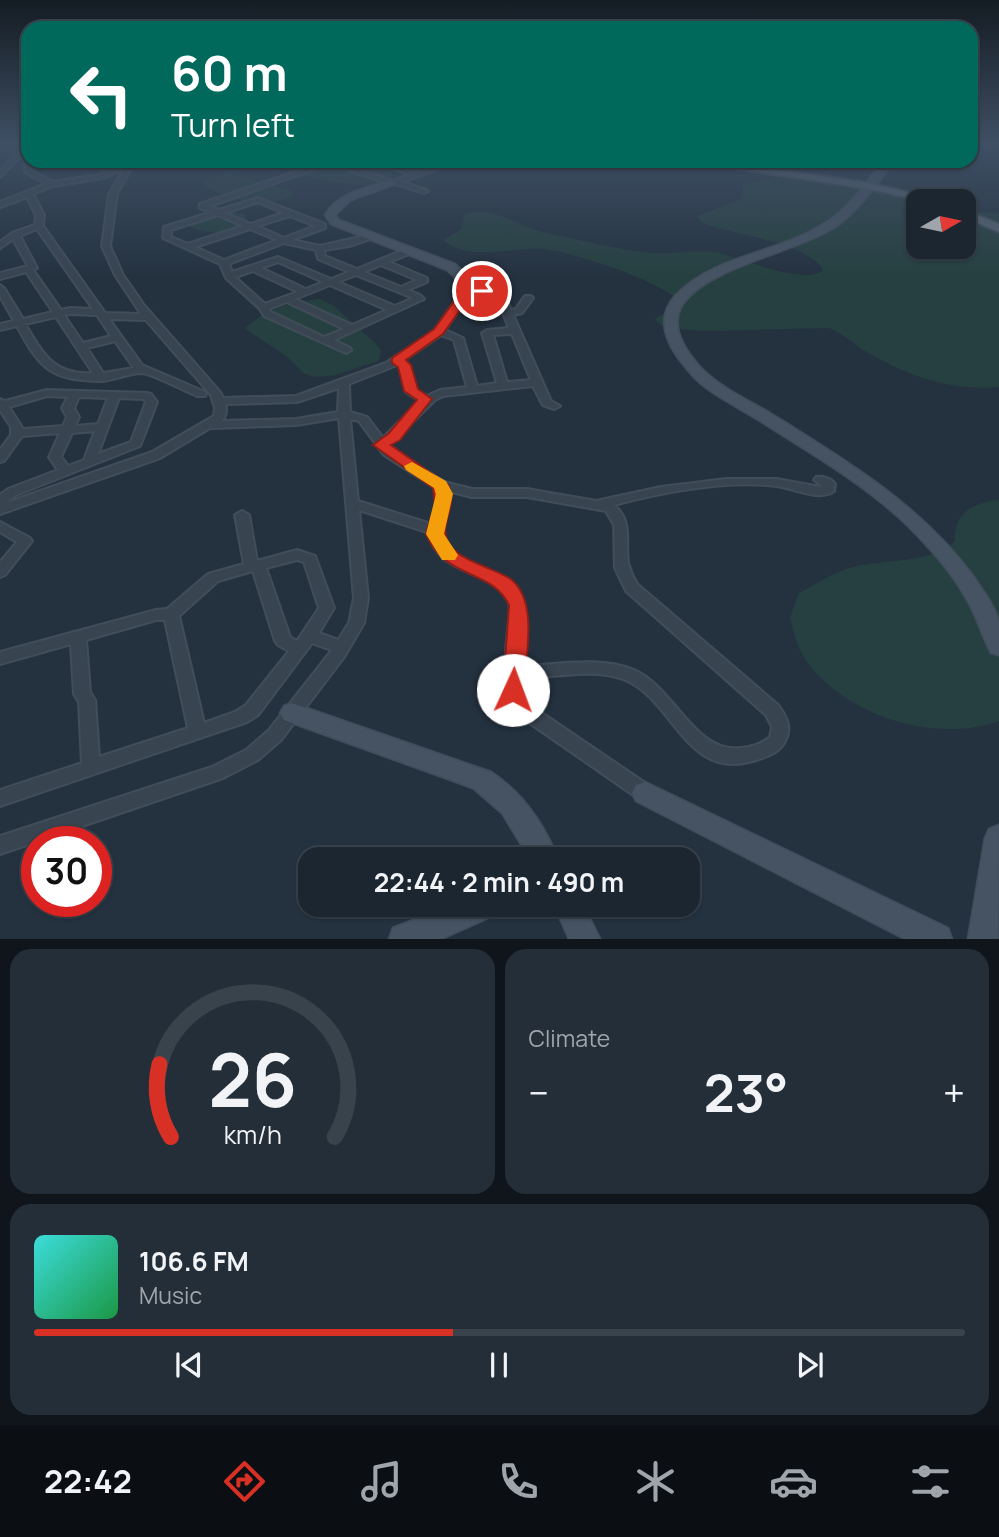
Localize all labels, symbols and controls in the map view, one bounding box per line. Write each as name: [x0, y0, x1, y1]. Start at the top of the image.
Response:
text: 60 m: [171, 39, 288, 106]
icon: left: [56, 49, 147, 140]
text: Turn left: [171, 103, 295, 147]
north arrow: [906, 189, 976, 259]
map controls: [906, 189, 976, 259]
pin: [452, 261, 512, 321]
icon: arrive: [463, 272, 501, 310]
position arrow: [476, 653, 550, 727]
speed limit sign: 30: [21, 826, 112, 917]
text: 22:44 · 2 min · 490 m: [374, 864, 624, 900]
text: Climate: [529, 1022, 610, 1054]
text: 26: [208, 1030, 297, 1130]
text: 23°: [704, 1057, 788, 1128]
text: −: [529, 1066, 549, 1118]
text: +: [943, 1066, 965, 1118]
text: km/h: [223, 1117, 281, 1152]
text: 106.6 FM: [139, 1243, 249, 1279]
text: Music: [139, 1279, 202, 1311]
icon: previous: [170, 1346, 208, 1384]
icon: pause: [480, 1346, 518, 1384]
icon: next: [791, 1346, 829, 1384]
icon: directions: [220, 1457, 269, 1506]
icon: music: [357, 1457, 406, 1506]
icon: phone: [494, 1457, 543, 1506]
icon: climate: [631, 1457, 680, 1506]
icon: car: [769, 1457, 818, 1506]
icon: filters: [906, 1457, 955, 1506]
text: 22:42: [44, 1459, 132, 1503]

